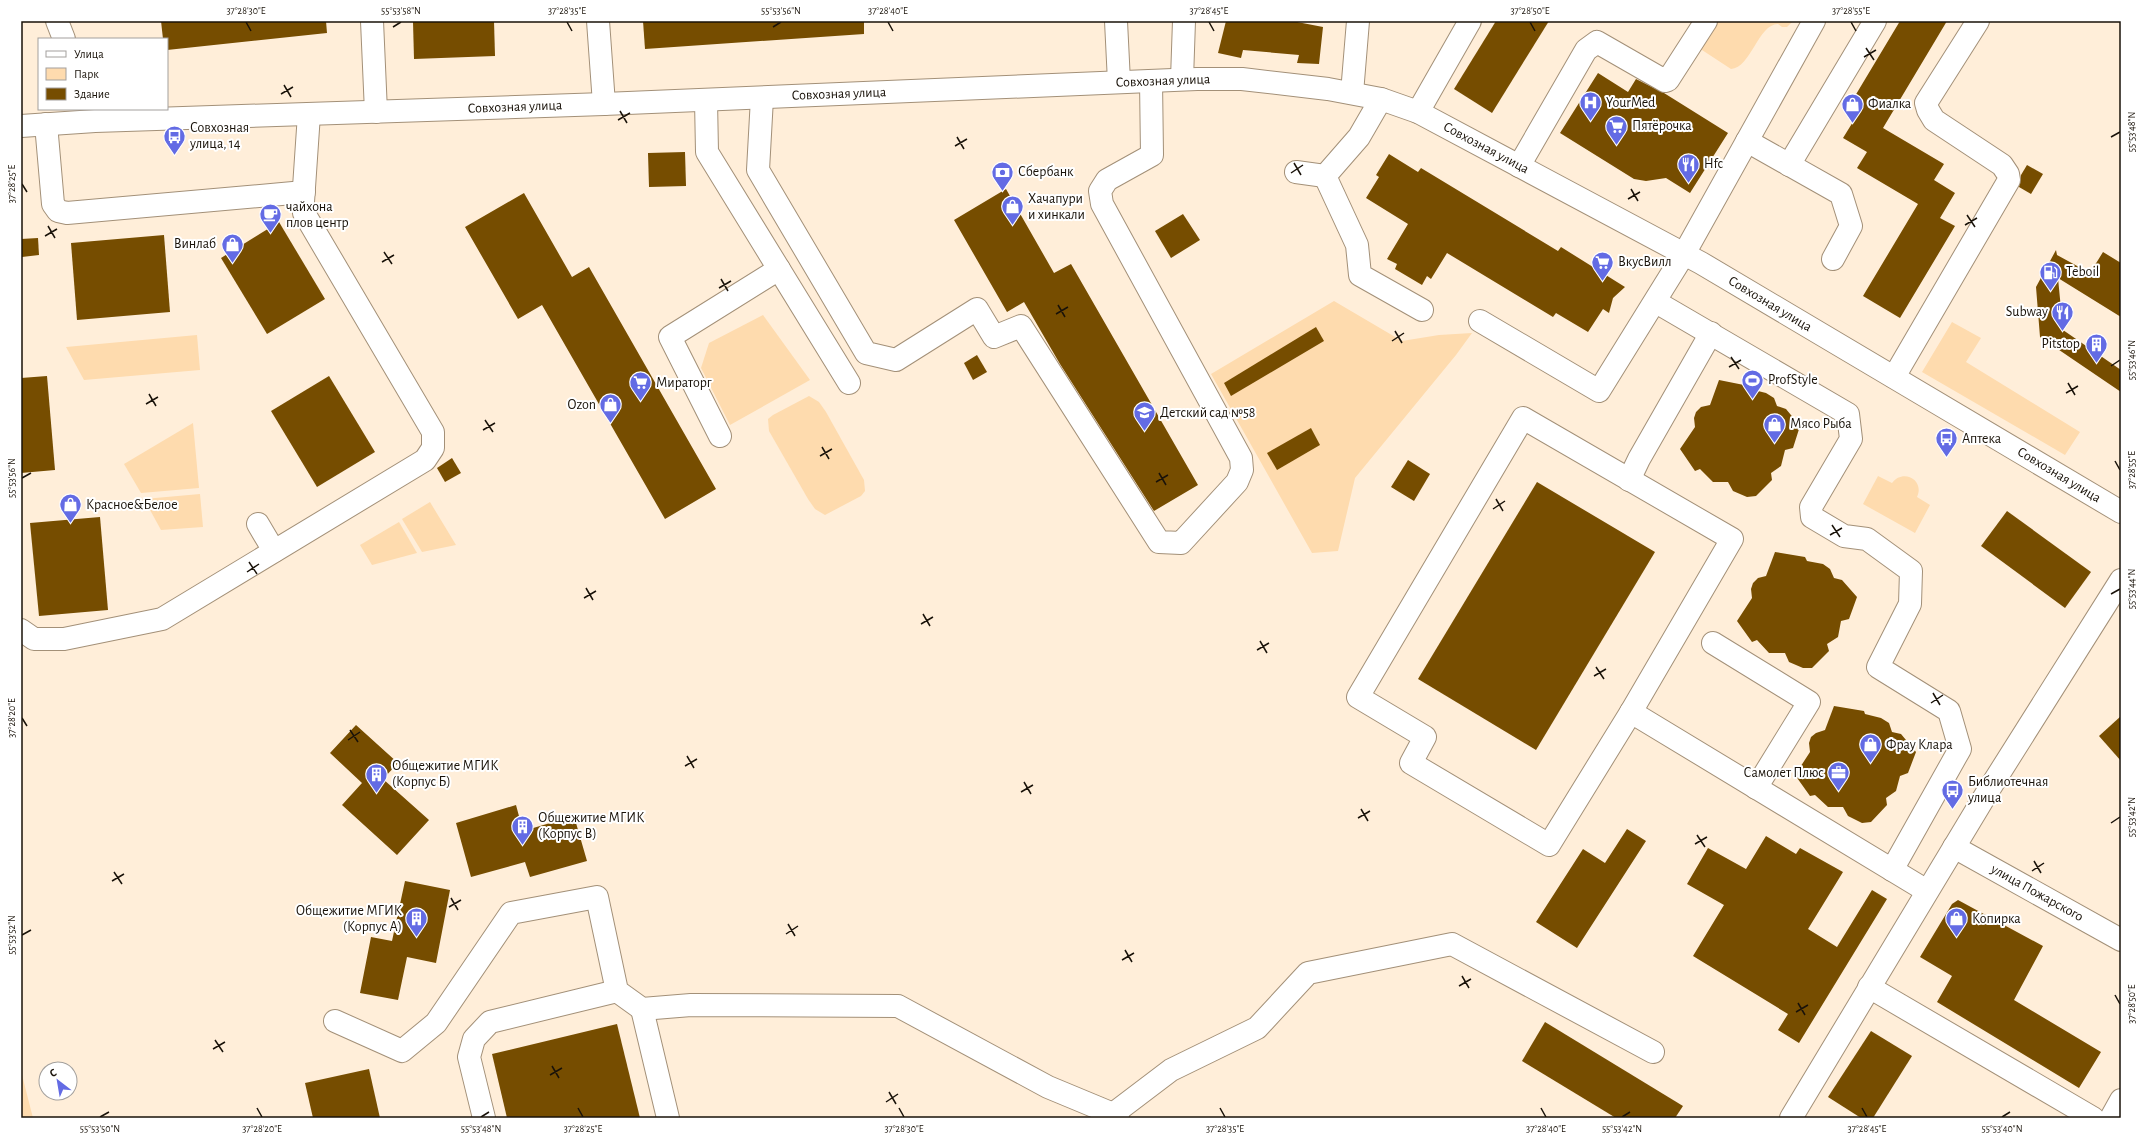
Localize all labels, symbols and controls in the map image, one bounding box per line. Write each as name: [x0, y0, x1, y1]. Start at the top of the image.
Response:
text: 37°28'30"E: [226, 6, 266, 16]
text: 55°53'58"N: [381, 6, 421, 16]
text: 37°28'35"E: [548, 6, 586, 16]
text: 55°53'56"N: [761, 6, 801, 16]
text: 37°28'40"E: [868, 6, 908, 16]
text: 37°28'45"E: [1190, 6, 1229, 16]
text: 37°28'50"E: [1510, 6, 1550, 16]
text: 37°28'55"E: [1832, 6, 1870, 16]
legend: [38, 38, 168, 110]
text: Улица: [74, 48, 104, 60]
text: Парк: [74, 68, 99, 80]
street label: Совхозная улица: [1115, 72, 1211, 90]
street label: Совхозная улица: [791, 85, 887, 103]
text: Здание: [74, 88, 110, 100]
hospital icon: YourMed: [1578, 90, 1604, 123]
shop icon: Фиалка: [1840, 91, 1866, 124]
place label: YourMed: [1606, 96, 1655, 110]
place label: Фиалка: [1868, 97, 1912, 111]
street label: Совхозная улица: [467, 98, 563, 116]
text: 55°53'48"N: [2127, 112, 2137, 152]
supermarket icon: Пятёрочка: [1604, 113, 1630, 146]
place label: Пятёрочка: [1632, 119, 1692, 133]
street label: Совхозная улица: [1441, 120, 1532, 177]
place label: Совхозная улица, 14: [189, 121, 249, 151]
bus stop icon: Совхозная улица, 14: [161, 123, 187, 156]
restaurant icon: Hfc: [1676, 151, 1702, 184]
place label: Hfc: [1704, 157, 1724, 171]
bank icon: Сбербанк: [989, 159, 1015, 192]
text: 37°28'25"E: [7, 165, 17, 203]
place label: Сбербанк: [1018, 165, 1074, 179]
place label: Хачапури и хинкали: [1028, 192, 1085, 222]
shop icon: Хачапури и хинкали: [1000, 194, 1026, 227]
place label: чайхона плов центр: [286, 200, 349, 230]
cafe icon: чайхона плов центр: [257, 202, 283, 235]
shop icon: Винлаб: [219, 231, 245, 264]
place label: Винлаб: [174, 237, 216, 251]
supermarket icon: ВкусВилл: [1590, 249, 1616, 282]
place label: ВкусВилл: [1618, 255, 1671, 269]
fuel station icon: Teboil: [2037, 259, 2063, 292]
place label: Teboil: [2066, 265, 2099, 279]
street label: Совхозная улица: [1726, 274, 1815, 335]
restaurant icon: Subway: [2050, 299, 2076, 332]
place label: Subway: [2006, 305, 2048, 319]
building icon: Pitstop: [2083, 331, 2109, 364]
place label: Pitstop: [2041, 337, 2080, 351]
text: 55°53'46"N: [2127, 340, 2137, 380]
sports icon: ProfStyle: [1739, 367, 1765, 400]
supermarket icon: Мираторг: [628, 370, 654, 403]
place label: ProfStyle: [1768, 373, 1818, 387]
place label: Мираторг: [656, 376, 712, 390]
shop icon: Ozon: [598, 392, 624, 425]
place label: Ozon: [568, 398, 596, 412]
school or university icon: Детский сад №58: [1132, 400, 1158, 433]
place label: Детский сад №58: [1160, 406, 1255, 420]
shop icon: Мясо Рыба: [1761, 411, 1787, 444]
place label: Мясо Рыба: [1790, 417, 1852, 431]
bus stop icon: Аптека: [1934, 426, 1960, 459]
place label: Аптека: [1962, 432, 2002, 446]
street label: Совхозная улица: [2015, 445, 2104, 506]
text: 37°28'55"E: [2127, 451, 2137, 489]
text: 55°53'56"N: [7, 458, 17, 498]
shop icon: Красное&Белое: [58, 492, 84, 525]
place label: Красное&Белое: [86, 498, 178, 512]
text: 55°53'44"N: [2127, 569, 2137, 609]
text: 37°28'20"E: [7, 698, 17, 738]
shop icon: Фрау Клара: [1858, 732, 1884, 765]
place label: Фрау Клара: [1886, 738, 1953, 752]
place label: Общежитие МГИК (Корпус Б): [392, 759, 498, 789]
office icon: Самолет Плюс: [1826, 760, 1852, 793]
building icon: Общежитие МГИК (Корпус Б): [363, 761, 389, 794]
place label: Самолет Плюс: [1744, 766, 1824, 780]
place label: Библиотечная улица: [1967, 775, 2048, 805]
bus stop icon: Библиотечная улица: [1940, 777, 1966, 810]
text: 55°53'42"N: [2127, 797, 2137, 837]
place label: Общежитие МГИК (Корпус В): [538, 811, 644, 841]
building icon: Общежитие МГИК (Корпус В): [510, 813, 536, 846]
street label: улица Пожарского: [1988, 861, 2086, 924]
place label: Общежитие МГИК (Корпус А): [296, 904, 402, 934]
building icon: Общежитие МГИК (Корпус А): [404, 906, 430, 939]
shop icon: Копирка: [1943, 906, 1969, 939]
place label: Копирка: [1972, 912, 2021, 926]
text: 55°53'52"N: [7, 915, 17, 955]
text: 37°28'50"E: [2127, 984, 2137, 1024]
north arrow: [38, 1061, 78, 1101]
text: С: [48, 1067, 59, 1079]
text: 55°53'50"N: [80, 1124, 120, 1134]
text: 37°28'20"E: [242, 1124, 282, 1134]
text: 55°53'48"N: [461, 1124, 501, 1134]
text: 37°28'25"E: [564, 1124, 602, 1134]
text: 37°28'30"E: [884, 1124, 924, 1134]
text: 37°28'35"E: [1206, 1124, 1244, 1134]
text: 37°28'40"E: [1526, 1124, 1566, 1134]
text: 55°53'42"N: [1602, 1124, 1642, 1134]
text: 37°28'45"E: [1848, 1124, 1887, 1134]
text: 55°53'40"N: [1982, 1124, 2022, 1134]

